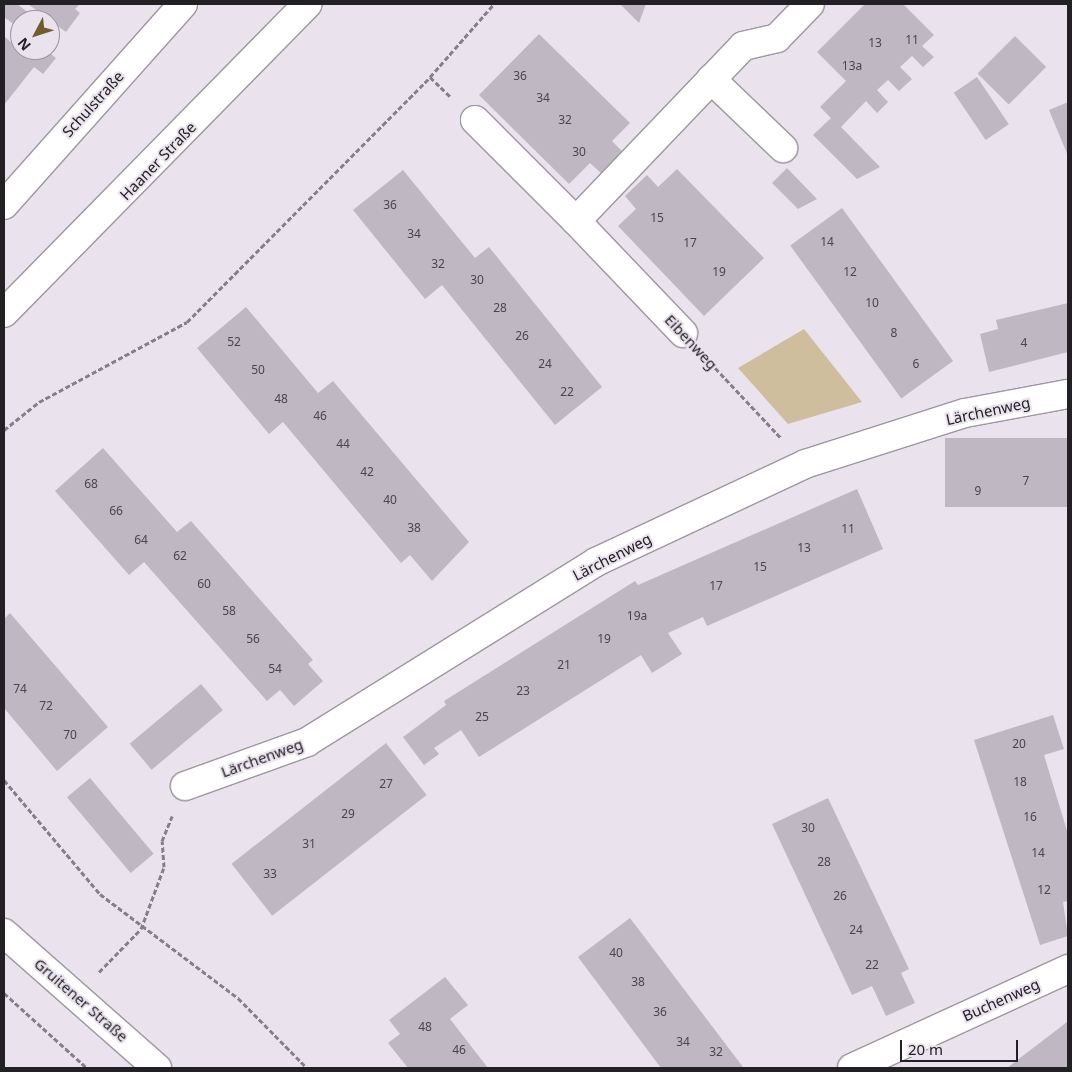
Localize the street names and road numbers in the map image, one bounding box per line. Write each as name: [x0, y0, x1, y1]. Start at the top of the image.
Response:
street label: Schulstraße: [59, 67, 127, 141]
street label: Haaner Straße: [116, 118, 200, 204]
street label: Eibenweg: [661, 311, 721, 373]
street label: Lärchenweg: [944, 393, 1032, 429]
street label: Lärchenweg: [570, 529, 654, 585]
street label: Lärchenweg: [219, 735, 305, 781]
street label: Gruitener Straße: [31, 955, 131, 1045]
street label: Buchenweg: [960, 975, 1042, 1025]

